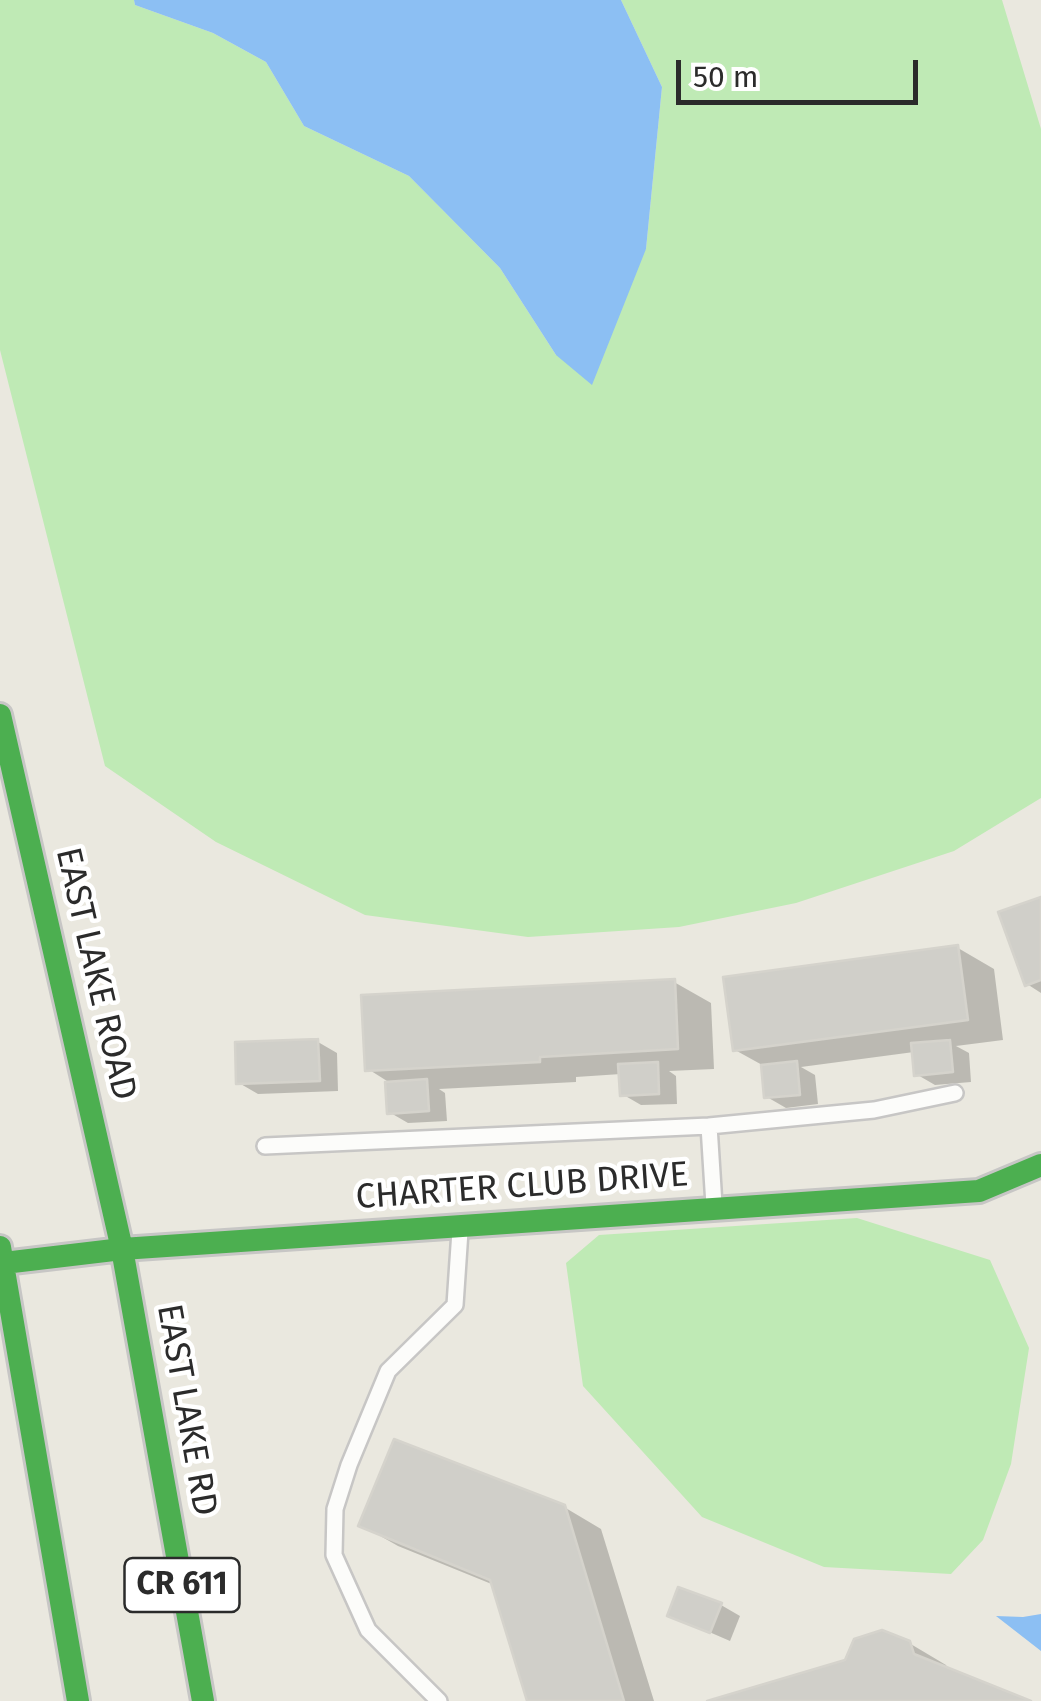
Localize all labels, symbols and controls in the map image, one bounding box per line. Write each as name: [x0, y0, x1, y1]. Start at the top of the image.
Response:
scale bar: [681, 40, 924, 102]
text: 50 m: [693, 59, 758, 95]
street label: EAST LAKE ROAD: [46, 844, 144, 1104]
street label: CHARTER CLUB DRIVE: [354, 1154, 690, 1220]
street label: EAST LAKE RD: [147, 1301, 225, 1519]
road number: CR 611: [124, 1558, 240, 1612]

